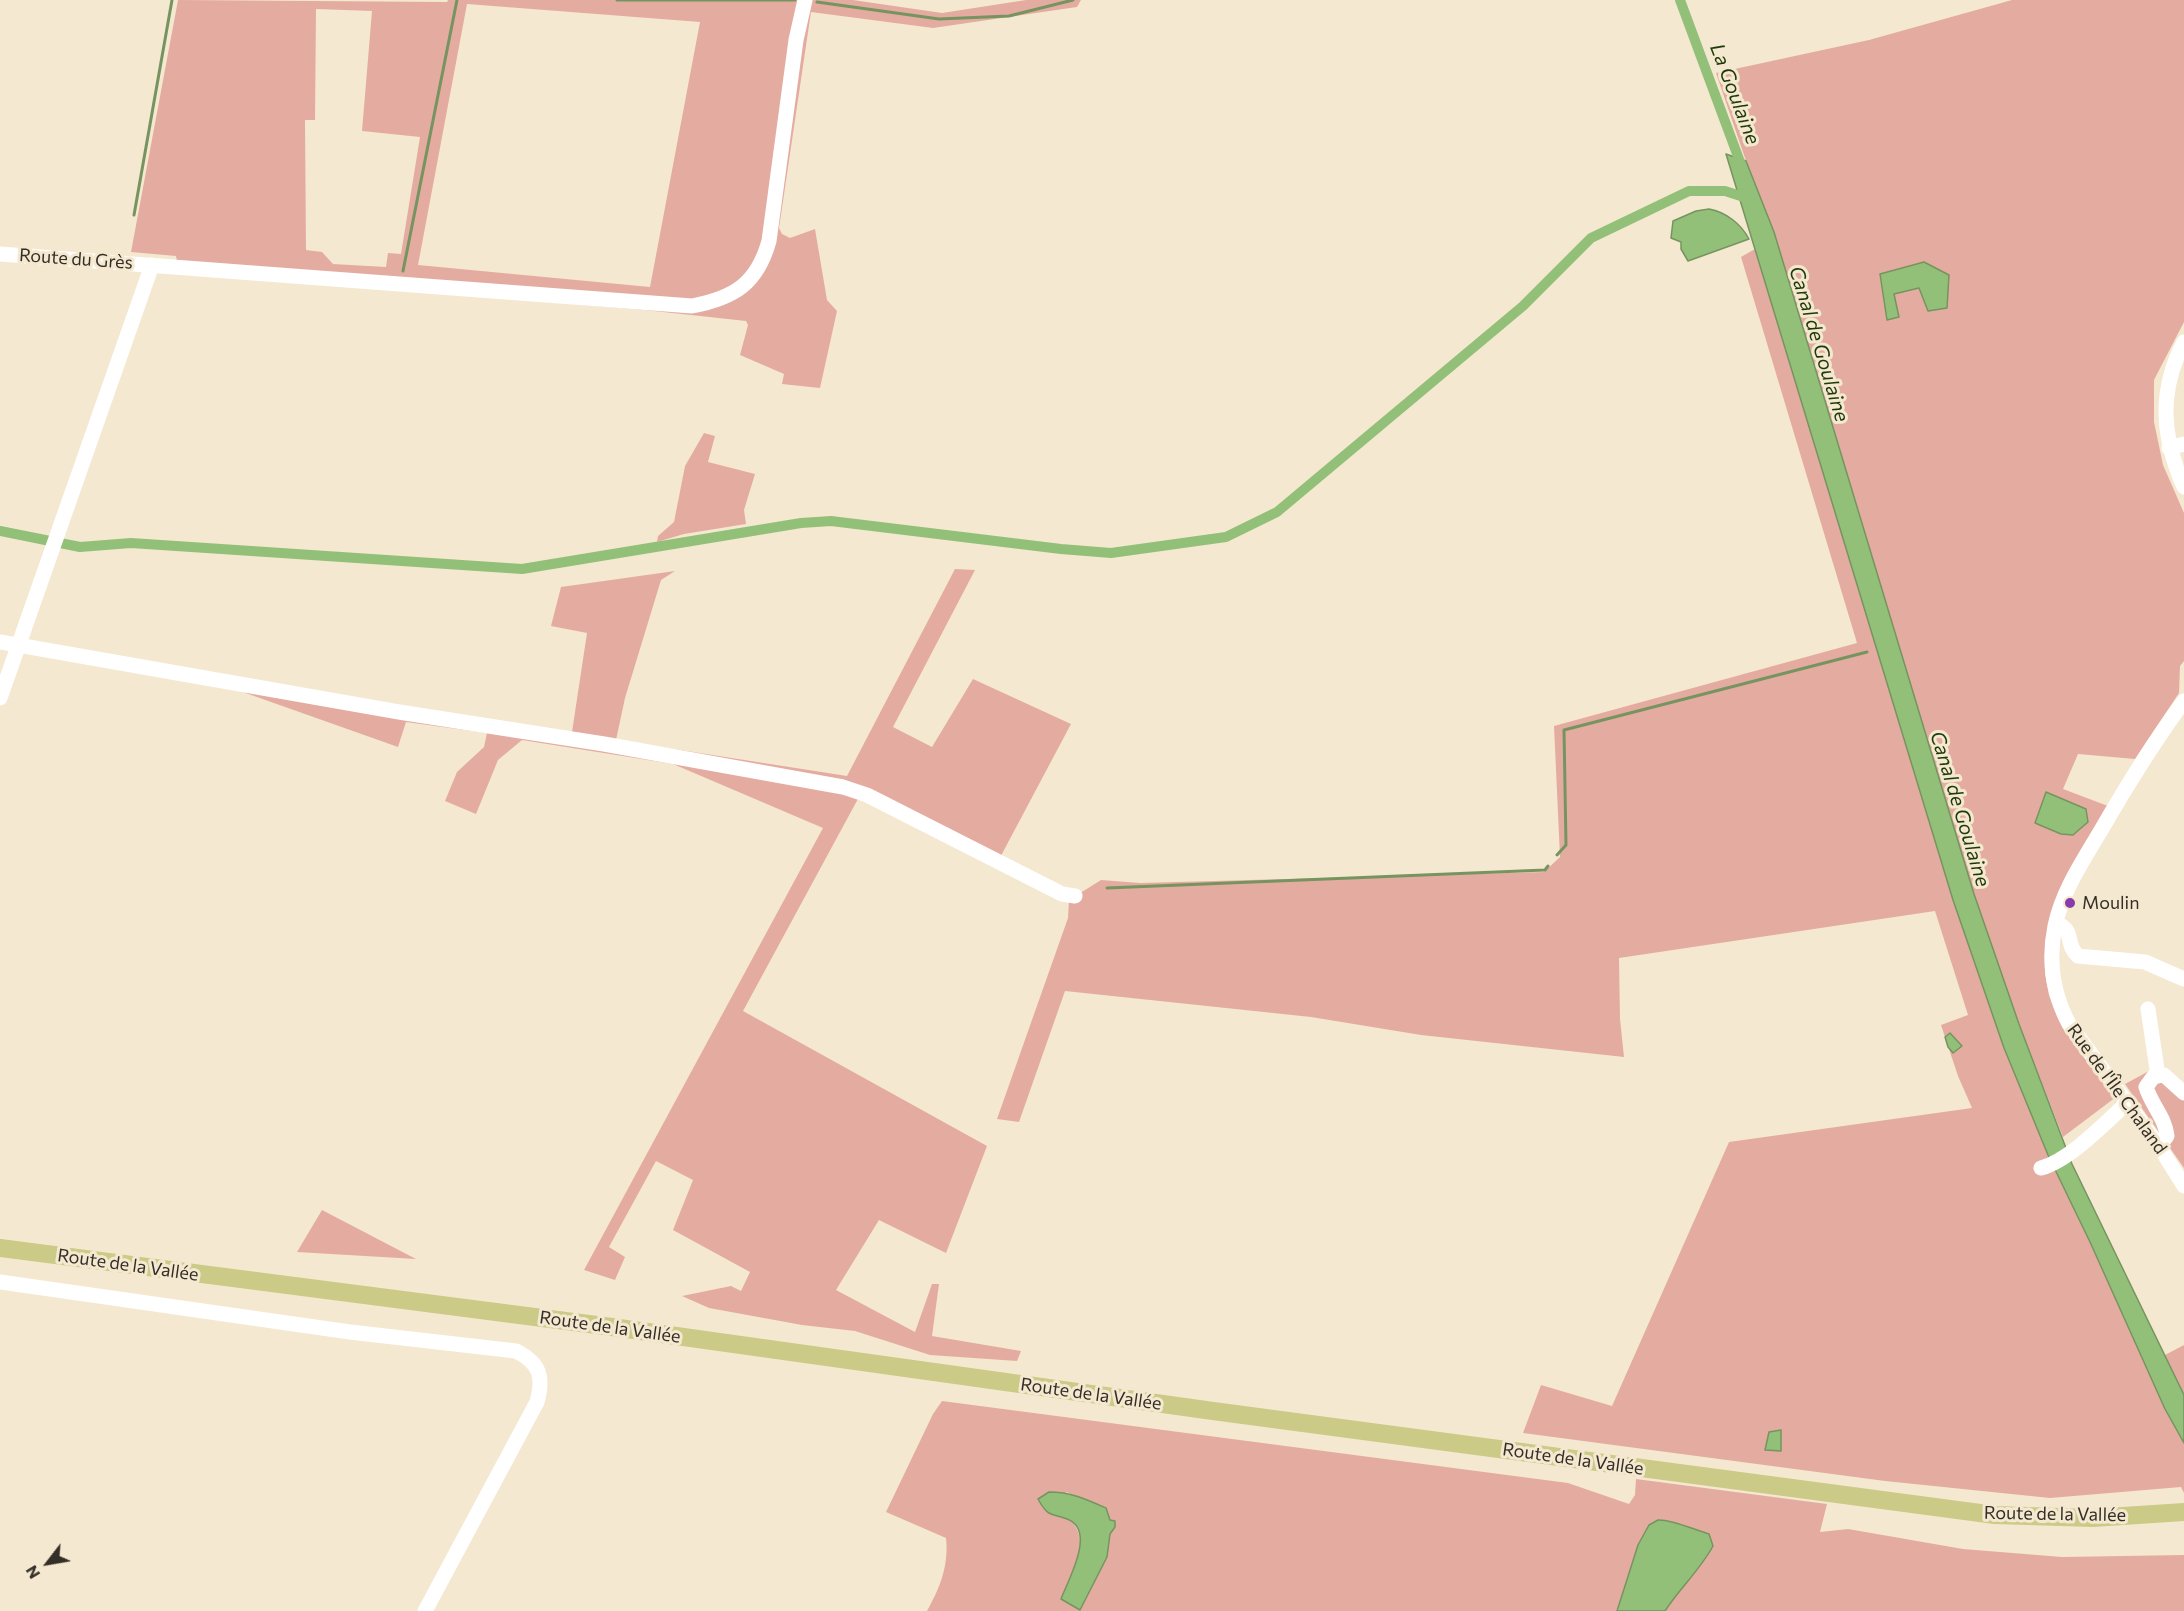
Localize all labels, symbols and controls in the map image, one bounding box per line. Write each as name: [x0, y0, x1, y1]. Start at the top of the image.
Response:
water label: La Goulaine: [1705, 40, 1765, 148]
street label: Route du Grès: [18, 244, 134, 274]
water label: Canal de Goulaine: [1784, 263, 1854, 425]
water label: Canal de Goulaine: [1925, 728, 1995, 890]
place label: Moulin: [2082, 892, 2140, 914]
marker: Moulin: [2063, 896, 2077, 910]
street label: Rue de l'Île Chaland: [2062, 1020, 2172, 1158]
street label: Route de la Vallée: [56, 1244, 200, 1286]
street label: Route de la Vallée: [538, 1306, 682, 1348]
street label: Route de la Vallée: [1019, 1373, 1163, 1415]
street label: Route de la Vallée: [1501, 1438, 1645, 1480]
street label: Route de la Vallée: [1984, 1502, 2126, 1526]
north arrow: [18, 1533, 78, 1593]
text: N: [21, 1562, 43, 1583]

